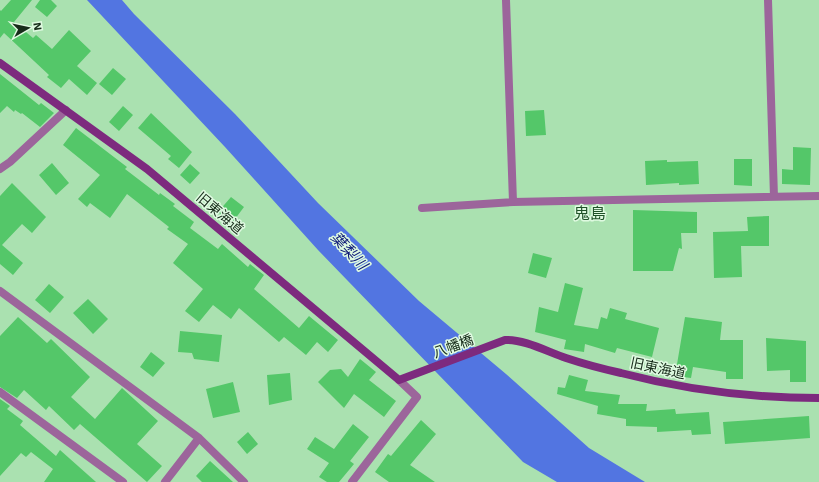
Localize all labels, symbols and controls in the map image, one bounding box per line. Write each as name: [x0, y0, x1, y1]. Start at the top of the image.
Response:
north arrow: [8, 8, 48, 48]
text: N: [30, 21, 44, 32]
street label: 旧東海道: [193, 189, 247, 237]
district label: 鬼島: [574, 204, 606, 223]
water label: 葉梨川: [327, 228, 372, 275]
street label: 八幡橋: [431, 331, 475, 361]
street label: 旧東海道: [629, 354, 687, 382]

